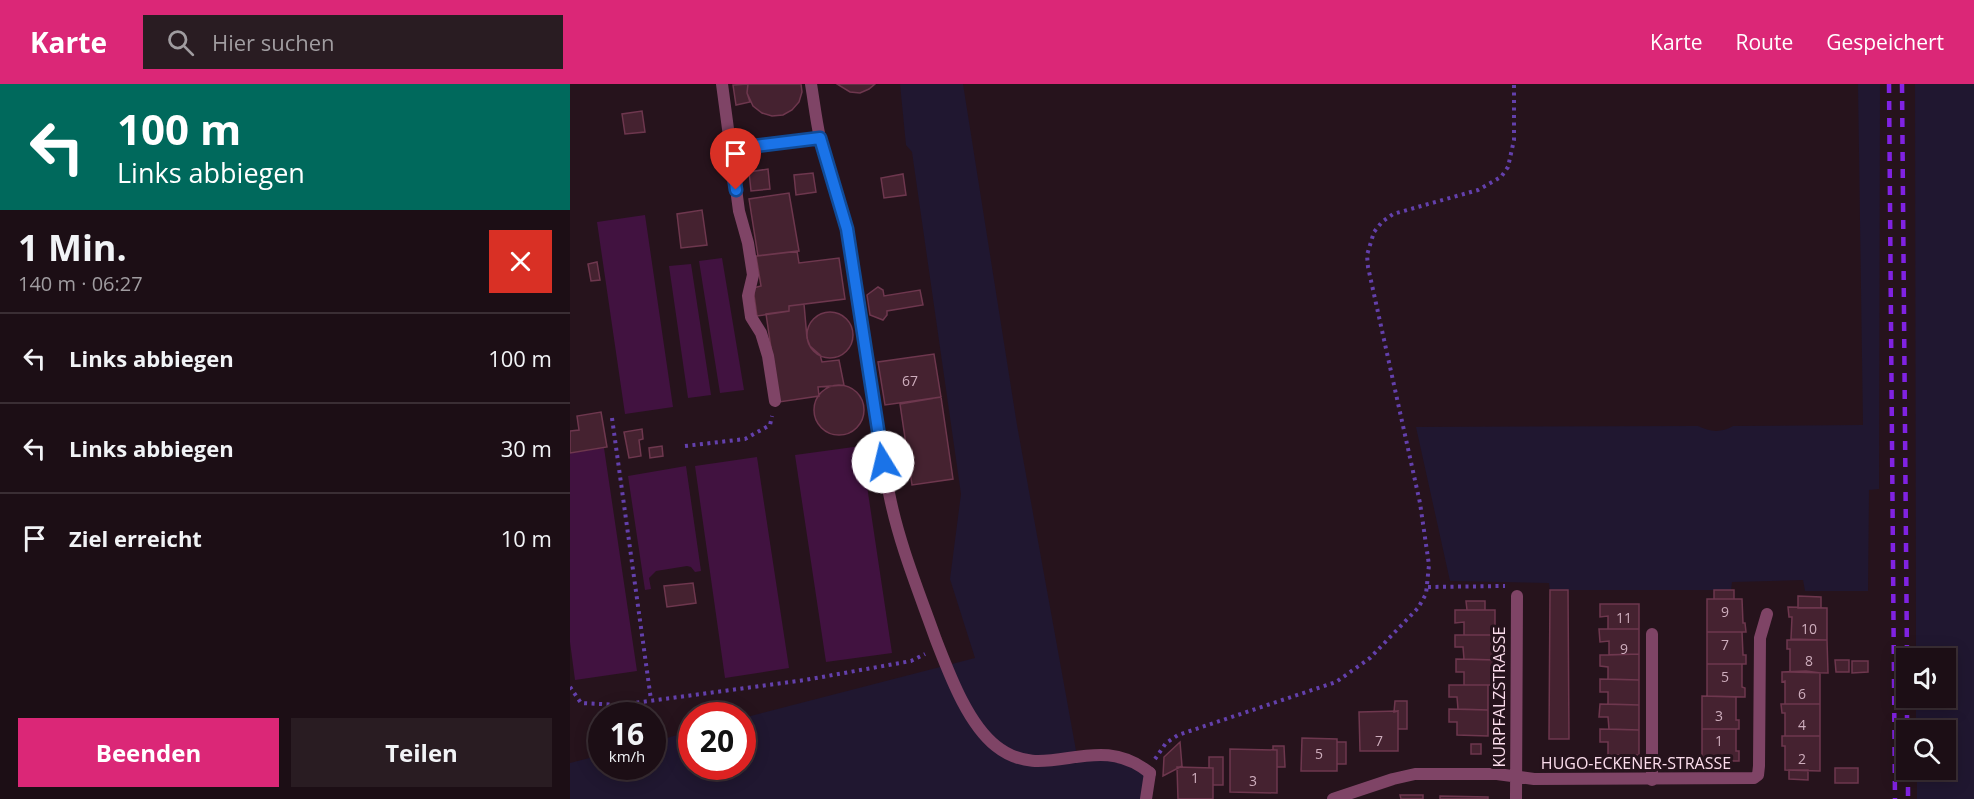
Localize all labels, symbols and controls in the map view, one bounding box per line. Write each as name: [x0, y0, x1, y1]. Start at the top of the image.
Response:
search box: [143, 15, 563, 69]
text: Karte: [30, 23, 107, 61]
icon: search: [164, 26, 197, 59]
text: Hier suchen: [212, 27, 335, 57]
text: Karte: [1650, 28, 1702, 56]
text: Route: [1735, 28, 1793, 56]
text: Gespeichert: [1826, 28, 1944, 56]
text: 100 m: [117, 100, 241, 157]
icon: left: [18, 108, 96, 186]
pin: [710, 128, 761, 190]
icon: arrive: [719, 137, 752, 170]
text: Links abbiegen: [117, 154, 305, 191]
text: 1 Min.: [18, 223, 127, 272]
button: close: [489, 230, 552, 293]
text: 140 m · 06:27: [18, 270, 143, 297]
icon: left: [18, 342, 51, 375]
text: Links abbiegen: [69, 343, 234, 373]
text: 100 m: [488, 343, 552, 373]
house number: 67: [902, 371, 918, 390]
position arrow: [851, 430, 915, 494]
icon: left: [18, 432, 51, 465]
text: Links abbiegen: [69, 433, 234, 463]
text: 30 m: [501, 433, 552, 463]
icon: arrive: [18, 522, 51, 555]
text: Ziel erreicht: [69, 523, 202, 553]
text: 10 m: [501, 523, 552, 553]
house number: 9: [1721, 602, 1729, 621]
house number: 11: [1616, 608, 1632, 627]
house number: 10: [1801, 619, 1817, 638]
street label: KURPFALZSTRASSE: [1488, 627, 1510, 767]
house number: 7: [1721, 635, 1729, 654]
house number: 9: [1620, 639, 1628, 658]
map controls: [1896, 648, 1956, 780]
button: sound: [1896, 648, 1956, 708]
house number: 8: [1805, 651, 1813, 670]
house number: 5: [1721, 667, 1729, 686]
house number: 6: [1798, 684, 1806, 703]
speed limit sign: 20: [678, 702, 756, 780]
house number: 3: [1715, 706, 1723, 725]
text: 16: [610, 713, 644, 754]
house number: 4: [1798, 715, 1806, 734]
button: Beenden: [18, 718, 279, 787]
button: Teilen: [291, 718, 552, 787]
button: search: [1896, 720, 1956, 780]
house number: 7: [1375, 731, 1383, 750]
house number: 1: [1715, 731, 1723, 750]
house number: 5: [1315, 744, 1323, 763]
text: km/h: [609, 746, 645, 766]
house number: 2: [1798, 749, 1806, 768]
street label: HUGO-ECKENER-STRASSE: [1541, 752, 1731, 774]
house number: 1: [1191, 768, 1199, 787]
house number: 3: [1249, 771, 1257, 790]

